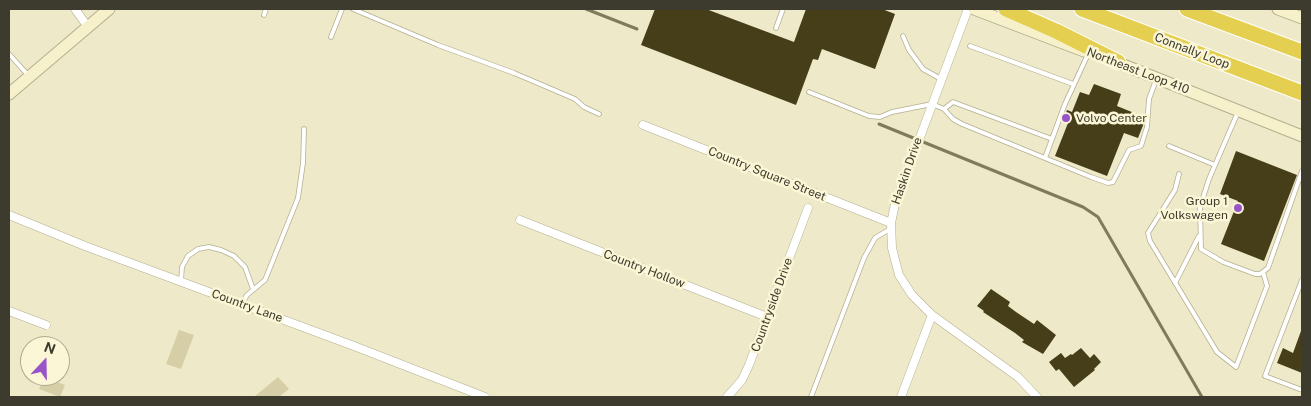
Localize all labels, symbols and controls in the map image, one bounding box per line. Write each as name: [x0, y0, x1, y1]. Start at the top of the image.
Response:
street label: Connally Loop: [1153, 30, 1231, 72]
street label: Northeast Loop 410: [1085, 45, 1191, 97]
place label: Volvo Center: [1076, 111, 1147, 125]
marker: Volvo Center: [1060, 112, 1072, 124]
street label: Haskin Drive: [889, 135, 925, 207]
street label: Country Square Street: [706, 144, 828, 204]
place label: Group 1 Volkswagen: [1161, 194, 1228, 222]
marker: Group 1 Volkswagen: [1232, 202, 1244, 214]
street label: Country Hollow: [601, 247, 687, 291]
street label: Countryside Drive: [748, 256, 796, 354]
street label: Country Lane: [209, 286, 285, 326]
north arrow: [20, 336, 70, 386]
text: N: [42, 338, 58, 357]

